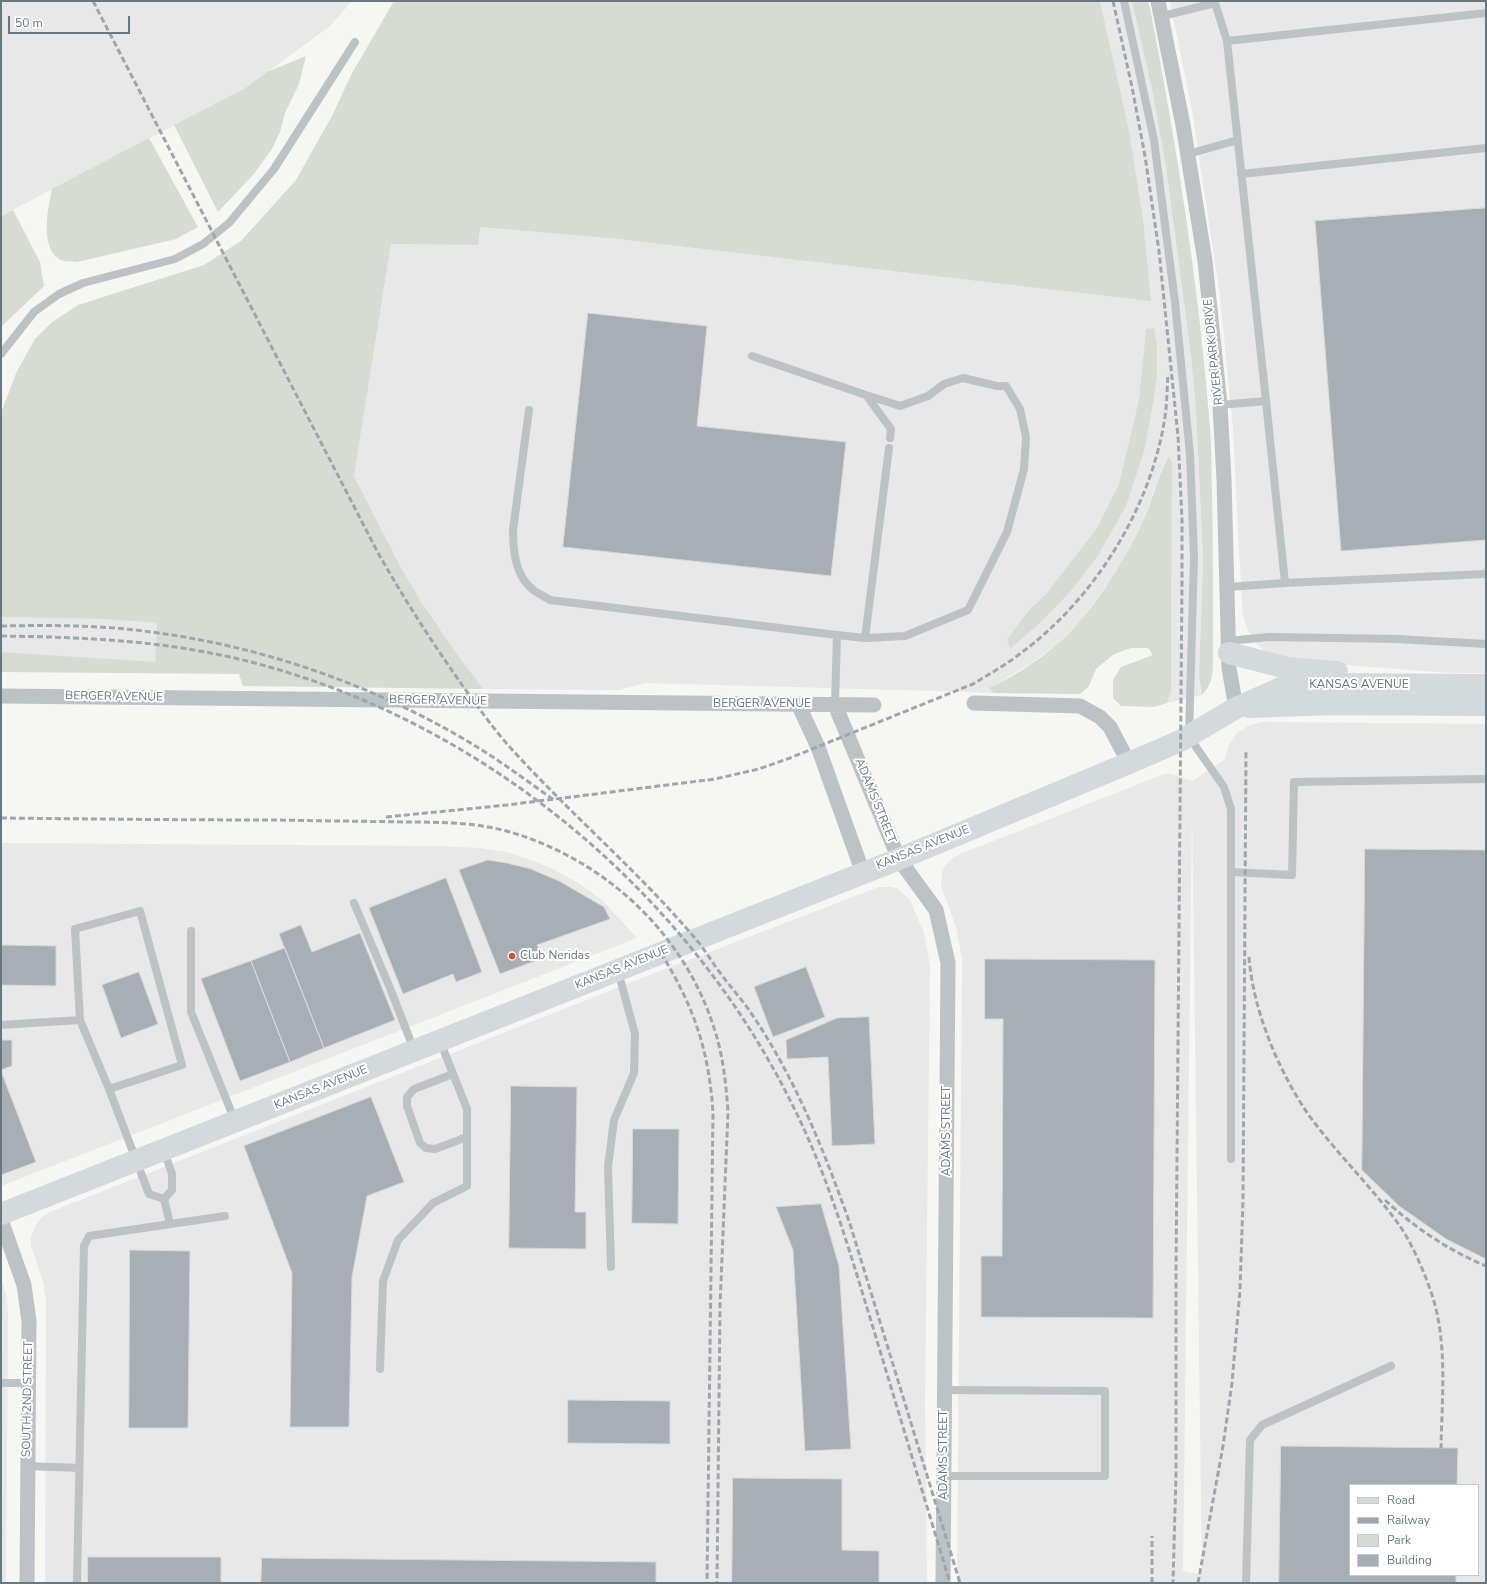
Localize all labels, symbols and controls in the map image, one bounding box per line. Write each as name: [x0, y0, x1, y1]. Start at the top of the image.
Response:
scale bar: [10, 8, 132, 34]
text: 50 m: [15, 15, 43, 31]
street label: RIVER PARK DRIVE: [1201, 298, 1227, 406]
street label: KANSAS AVENUE: [1309, 678, 1409, 692]
street label: BERGER AVENUE: [65, 689, 163, 705]
street label: BERGER AVENUE: [389, 693, 487, 709]
street label: BERGER AVENUE: [713, 697, 811, 711]
street label: ADAMS STREET: [851, 756, 899, 846]
street label: KANSAS AVENUE: [874, 823, 972, 873]
street label: KANSAS AVENUE: [573, 943, 671, 993]
place label: Club Neridas: [520, 949, 590, 963]
marker: Club Neridas: [507, 951, 517, 961]
street label: KANSAS AVENUE: [272, 1063, 370, 1113]
street label: ADAMS STREET: [940, 1086, 954, 1176]
street label: SOUTH 2ND STREET: [20, 1341, 36, 1457]
street label: ADAMS STREET: [937, 1410, 951, 1500]
legend: [1349, 1484, 1479, 1576]
text: Road: [1387, 1492, 1415, 1508]
text: Railway: [1387, 1512, 1430, 1528]
text: Park: [1387, 1532, 1411, 1548]
text: Building: [1387, 1552, 1432, 1568]

